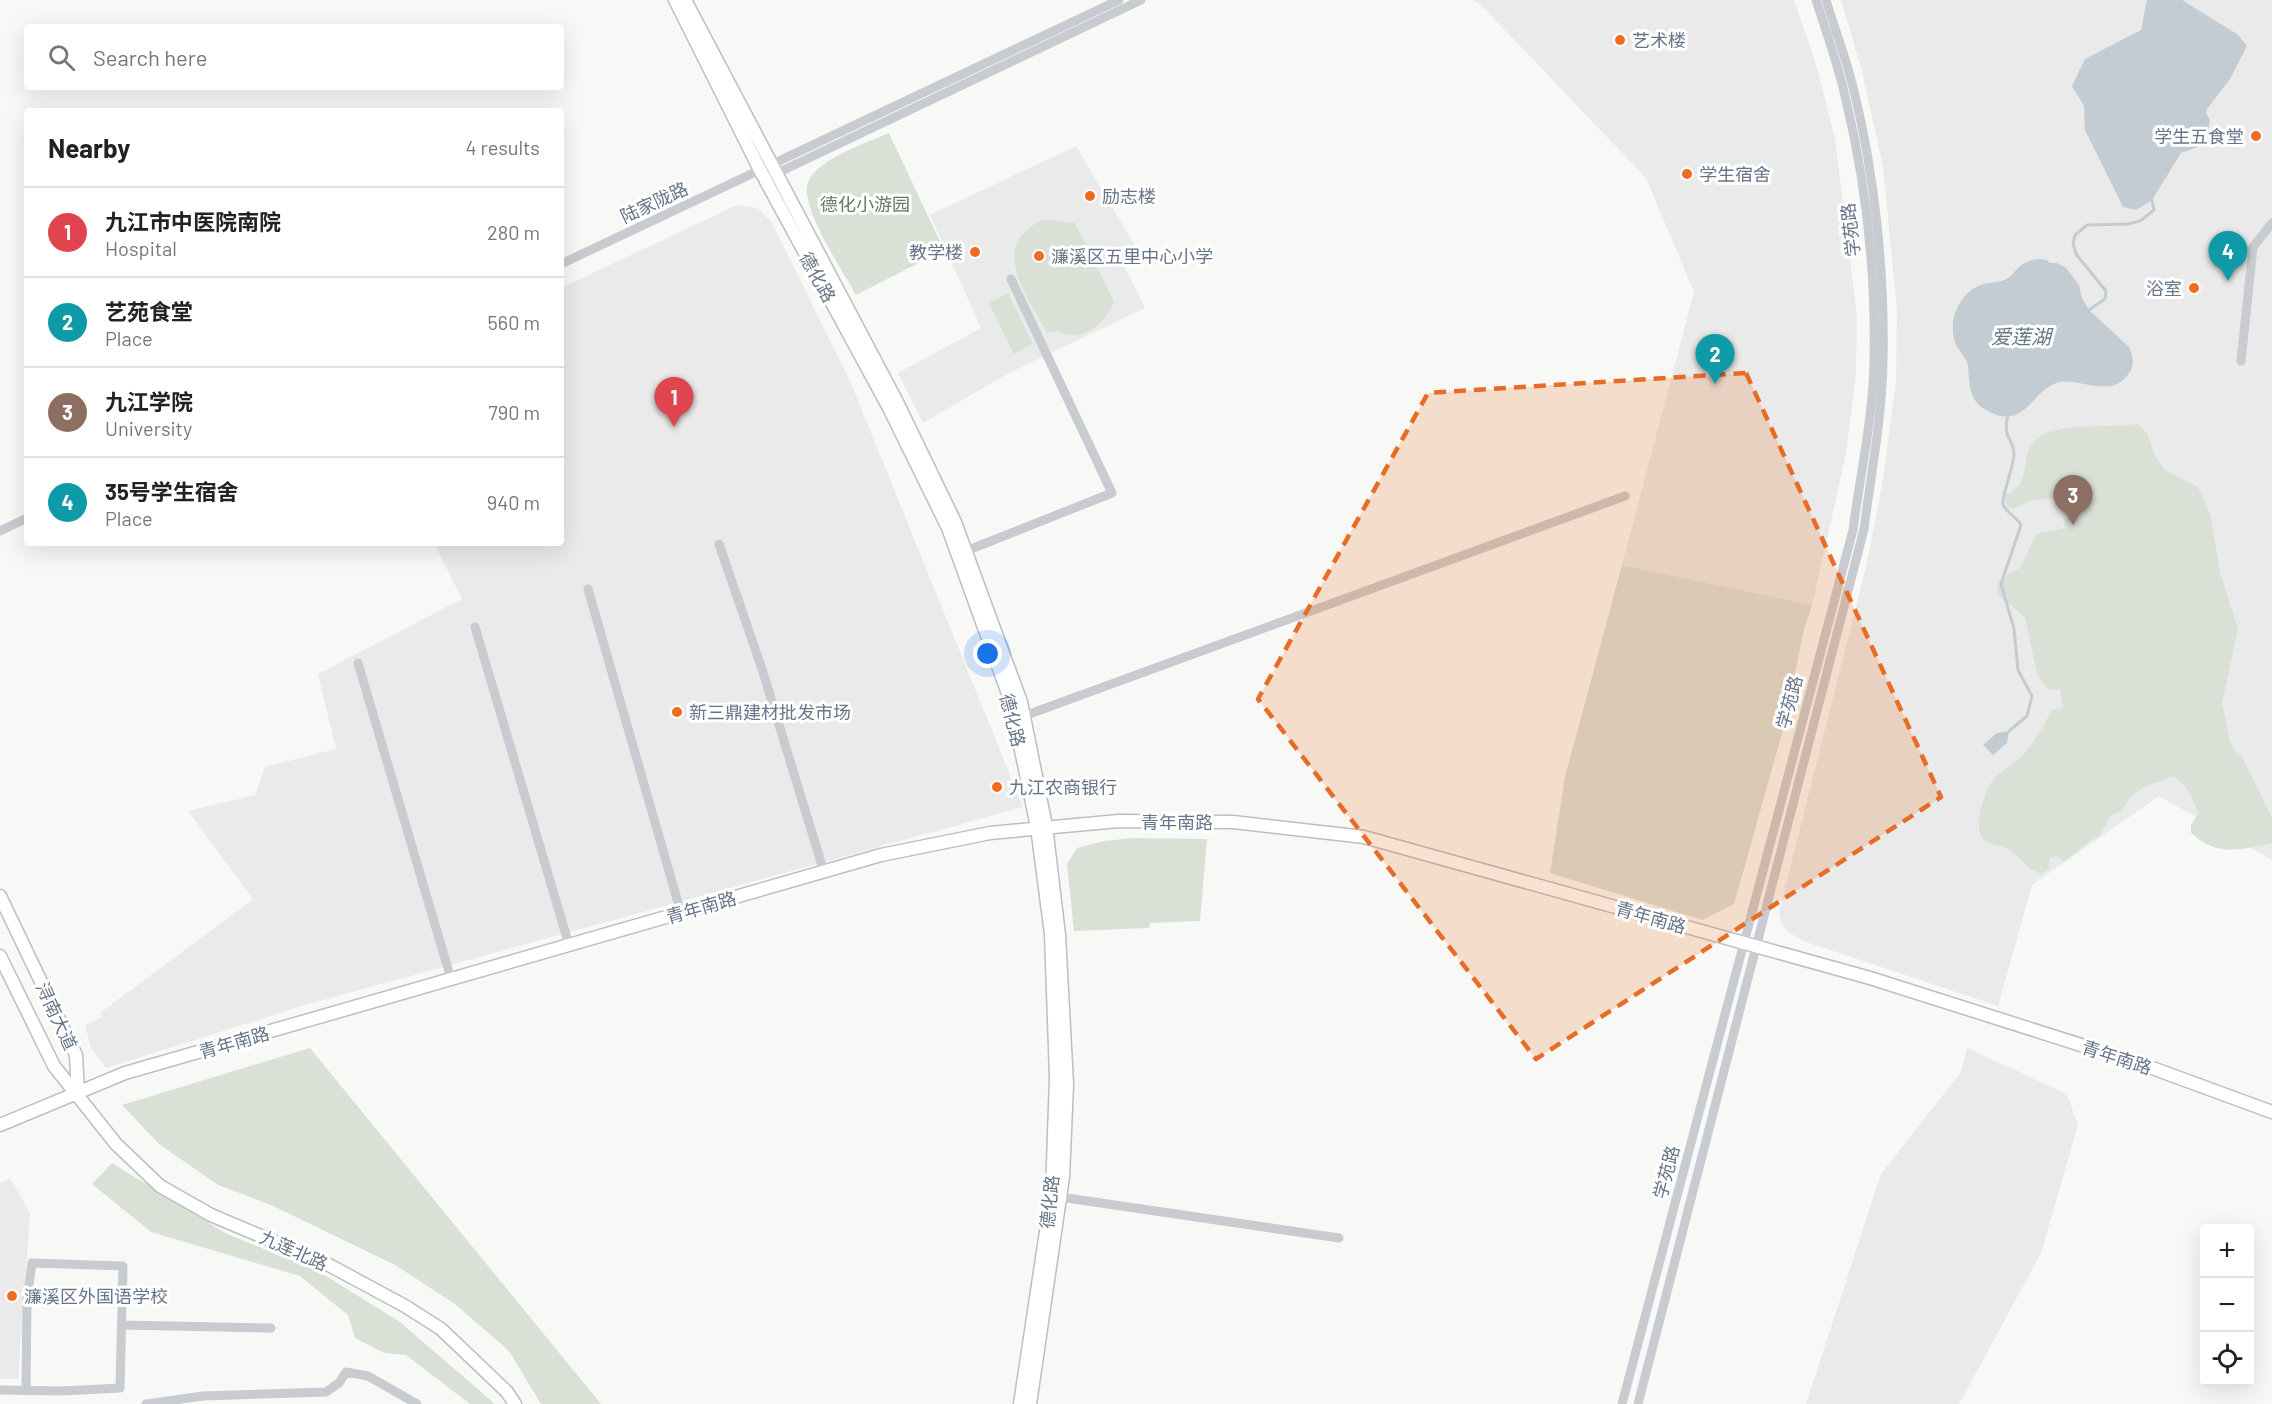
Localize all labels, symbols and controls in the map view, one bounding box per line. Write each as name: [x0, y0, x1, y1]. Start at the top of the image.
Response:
search box: [24, 24, 564, 90]
place label: 艺术楼: [1632, 29, 1686, 51]
marker: 艺术楼: [1613, 33, 1627, 47]
icon: search: [45, 41, 78, 74]
text: Search here: [93, 44, 207, 70]
place label: 学生五食堂: [2154, 125, 2244, 147]
marker: 学生五食堂: [2249, 129, 2263, 143]
text: Nearby: [48, 132, 130, 163]
text: 4 results: [465, 135, 540, 159]
place label: 学生宿舍: [1699, 163, 1771, 185]
marker: 学生宿舍: [1680, 167, 1694, 181]
street label: 陆家陇路: [617, 177, 691, 227]
place label: 励志楼: [1102, 185, 1156, 207]
marker: 励志楼: [1083, 189, 1097, 203]
park label: 德化小游园: [820, 193, 910, 215]
street label: 学苑路: [1836, 202, 1864, 258]
text: 九江市中医院南院: [105, 208, 281, 234]
text: 1: [64, 220, 71, 244]
text: 280 m: [487, 220, 540, 244]
pin: 4: [2208, 232, 2248, 281]
text: Hospital: [105, 236, 177, 260]
place label: 教学楼: [909, 241, 963, 263]
marker: 教学楼: [968, 245, 982, 259]
place label: 濂溪区五里中心小学: [1051, 245, 1213, 267]
street label: 德化路: [795, 248, 841, 306]
marker: 濂溪区五里中心小学: [1032, 249, 1046, 263]
place label: 浴室: [2146, 277, 2182, 299]
marker: 浴室: [2187, 281, 2201, 295]
text: 艺苑食堂: [105, 298, 193, 324]
text: 2: [62, 310, 73, 334]
text: 560 m: [488, 310, 540, 334]
water label: 爱莲湖: [1991, 324, 2054, 348]
text: Place: [105, 326, 153, 350]
pin: 2: [1696, 334, 1734, 384]
pin: 1: [654, 378, 694, 427]
text: 九江学院: [105, 388, 193, 414]
text: 3: [62, 400, 73, 424]
text: 790 m: [488, 400, 540, 424]
text: University: [105, 416, 192, 440]
pin: 3: [2054, 476, 2092, 525]
text: 35号学生宿舍: [105, 478, 239, 504]
text: 4: [61, 490, 74, 514]
text: 940 m: [487, 490, 540, 514]
text: Place: [105, 506, 153, 530]
your location: [973, 639, 1002, 668]
street label: 学苑路: [1771, 673, 1807, 731]
street label: 德化路: [996, 691, 1030, 749]
place label: 新三鼎建材批发市场: [689, 701, 851, 723]
marker: 新三鼎建材批发市场: [670, 705, 684, 719]
place label: 九江农商银行: [1009, 776, 1117, 798]
marker: 九江农商银行: [990, 780, 1004, 794]
street label: 青年南路: [1141, 811, 1213, 833]
street label: 青年南路: [663, 887, 739, 927]
street label: 青年南路: [1613, 897, 1689, 937]
street label: 浔南大道: [32, 979, 82, 1053]
street label: 青年南路: [196, 1022, 272, 1062]
street label: 青年南路: [2079, 1035, 2155, 1079]
street label: 学苑路: [1648, 1143, 1684, 1201]
street label: 德化路: [1035, 1174, 1063, 1230]
map controls: [2200, 1224, 2254, 1386]
button: +: [2200, 1224, 2254, 1278]
street label: 九莲北路: [257, 1225, 331, 1275]
button: −: [2200, 1278, 2254, 1332]
place label: 濂溪区外国语学校: [24, 1285, 168, 1307]
marker: 濂溪区外国语学校: [5, 1289, 19, 1303]
button: locate: [2200, 1332, 2254, 1386]

